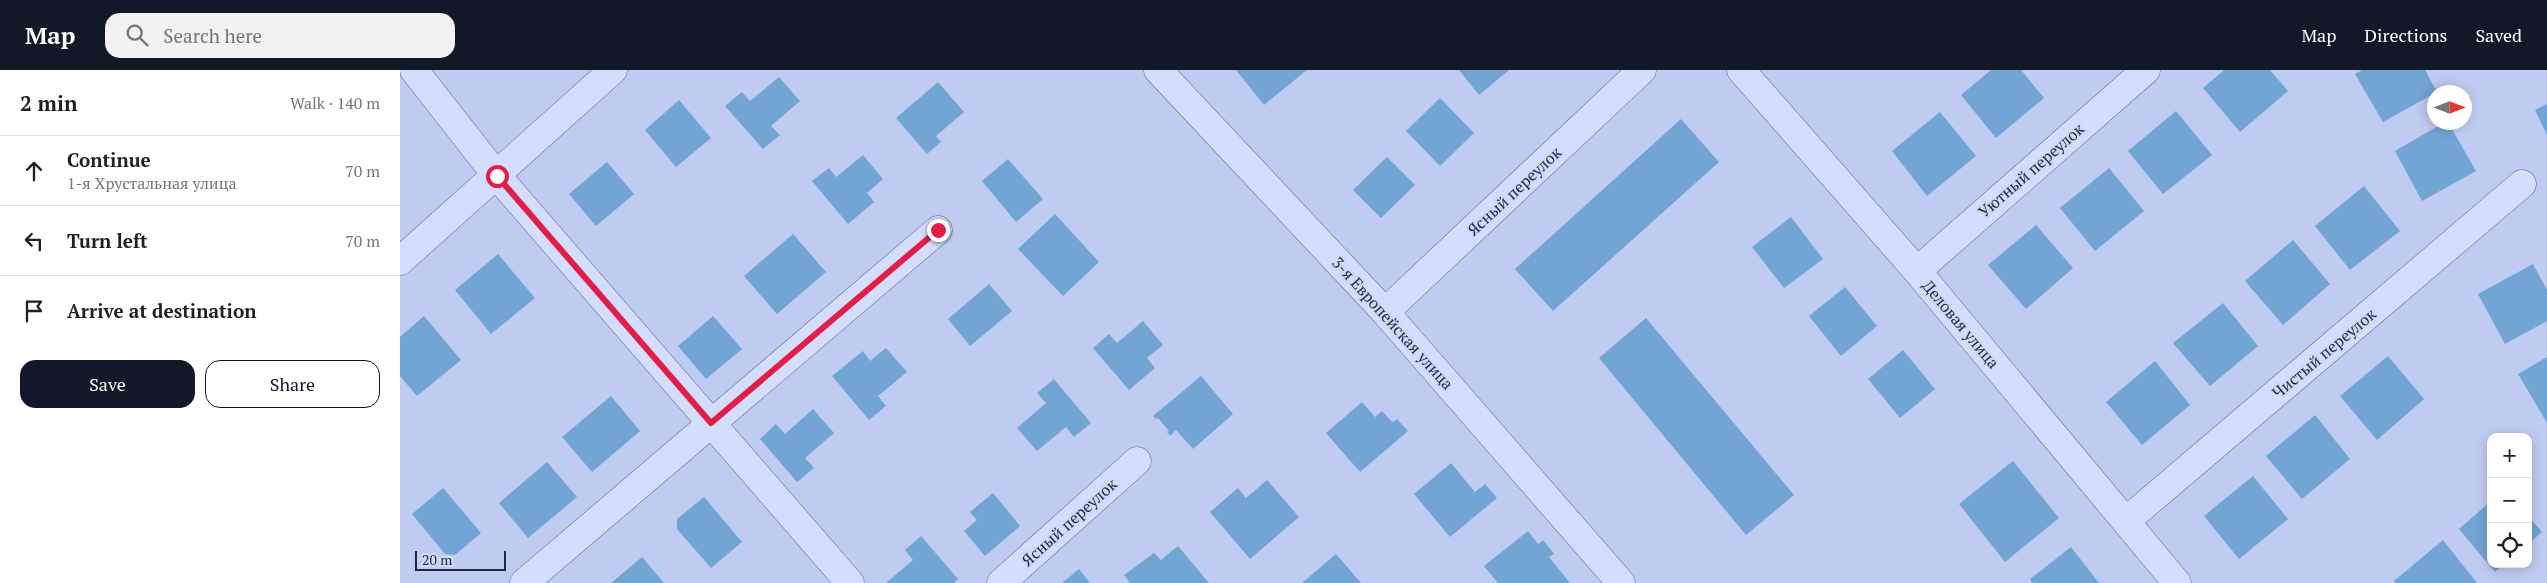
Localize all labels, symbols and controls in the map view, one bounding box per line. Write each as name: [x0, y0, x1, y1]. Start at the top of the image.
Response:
search box: [105, 13, 455, 58]
text: Map: [25, 19, 75, 51]
icon: search: [123, 21, 151, 49]
text: Search here: [163, 23, 262, 48]
text: Map: [2301, 23, 2336, 47]
text: Directions: [2364, 23, 2447, 47]
text: Saved: [2475, 23, 2522, 47]
north arrow: [2427, 85, 2472, 130]
text: 2 min: [20, 89, 77, 117]
text: Walk · 140 m: [290, 92, 380, 114]
street label: Уютный переулок: [1973, 118, 2089, 222]
street label: Ясный переулок: [1462, 141, 1566, 241]
text: Continue: [67, 147, 151, 172]
icon: ahead: [20, 157, 48, 185]
text: 70 m: [345, 160, 380, 182]
route start: [486, 165, 509, 188]
text: 1-я Хрустальная улица: [67, 172, 237, 194]
route end: [927, 219, 950, 242]
icon: left: [20, 227, 48, 255]
text: Turn left: [67, 228, 148, 253]
text: 70 m: [345, 230, 380, 252]
street label: 3-я Европейская улица: [1327, 252, 1459, 394]
street label: Деловая улица: [1918, 275, 2004, 373]
icon: arrive: [20, 297, 48, 325]
text: Arrive at destination: [67, 298, 256, 323]
street label: Чистый переулок: [2267, 303, 2381, 403]
button: Save: [20, 360, 195, 408]
button: Share: [205, 360, 380, 408]
map controls: [2487, 433, 2532, 568]
button: +: [2487, 433, 2532, 478]
street label: Ясный переулок: [1016, 473, 1122, 571]
button: −: [2487, 478, 2532, 523]
button: locate: [2487, 523, 2532, 568]
scale bar: [415, 548, 506, 571]
text: 20 m: [422, 550, 452, 569]

